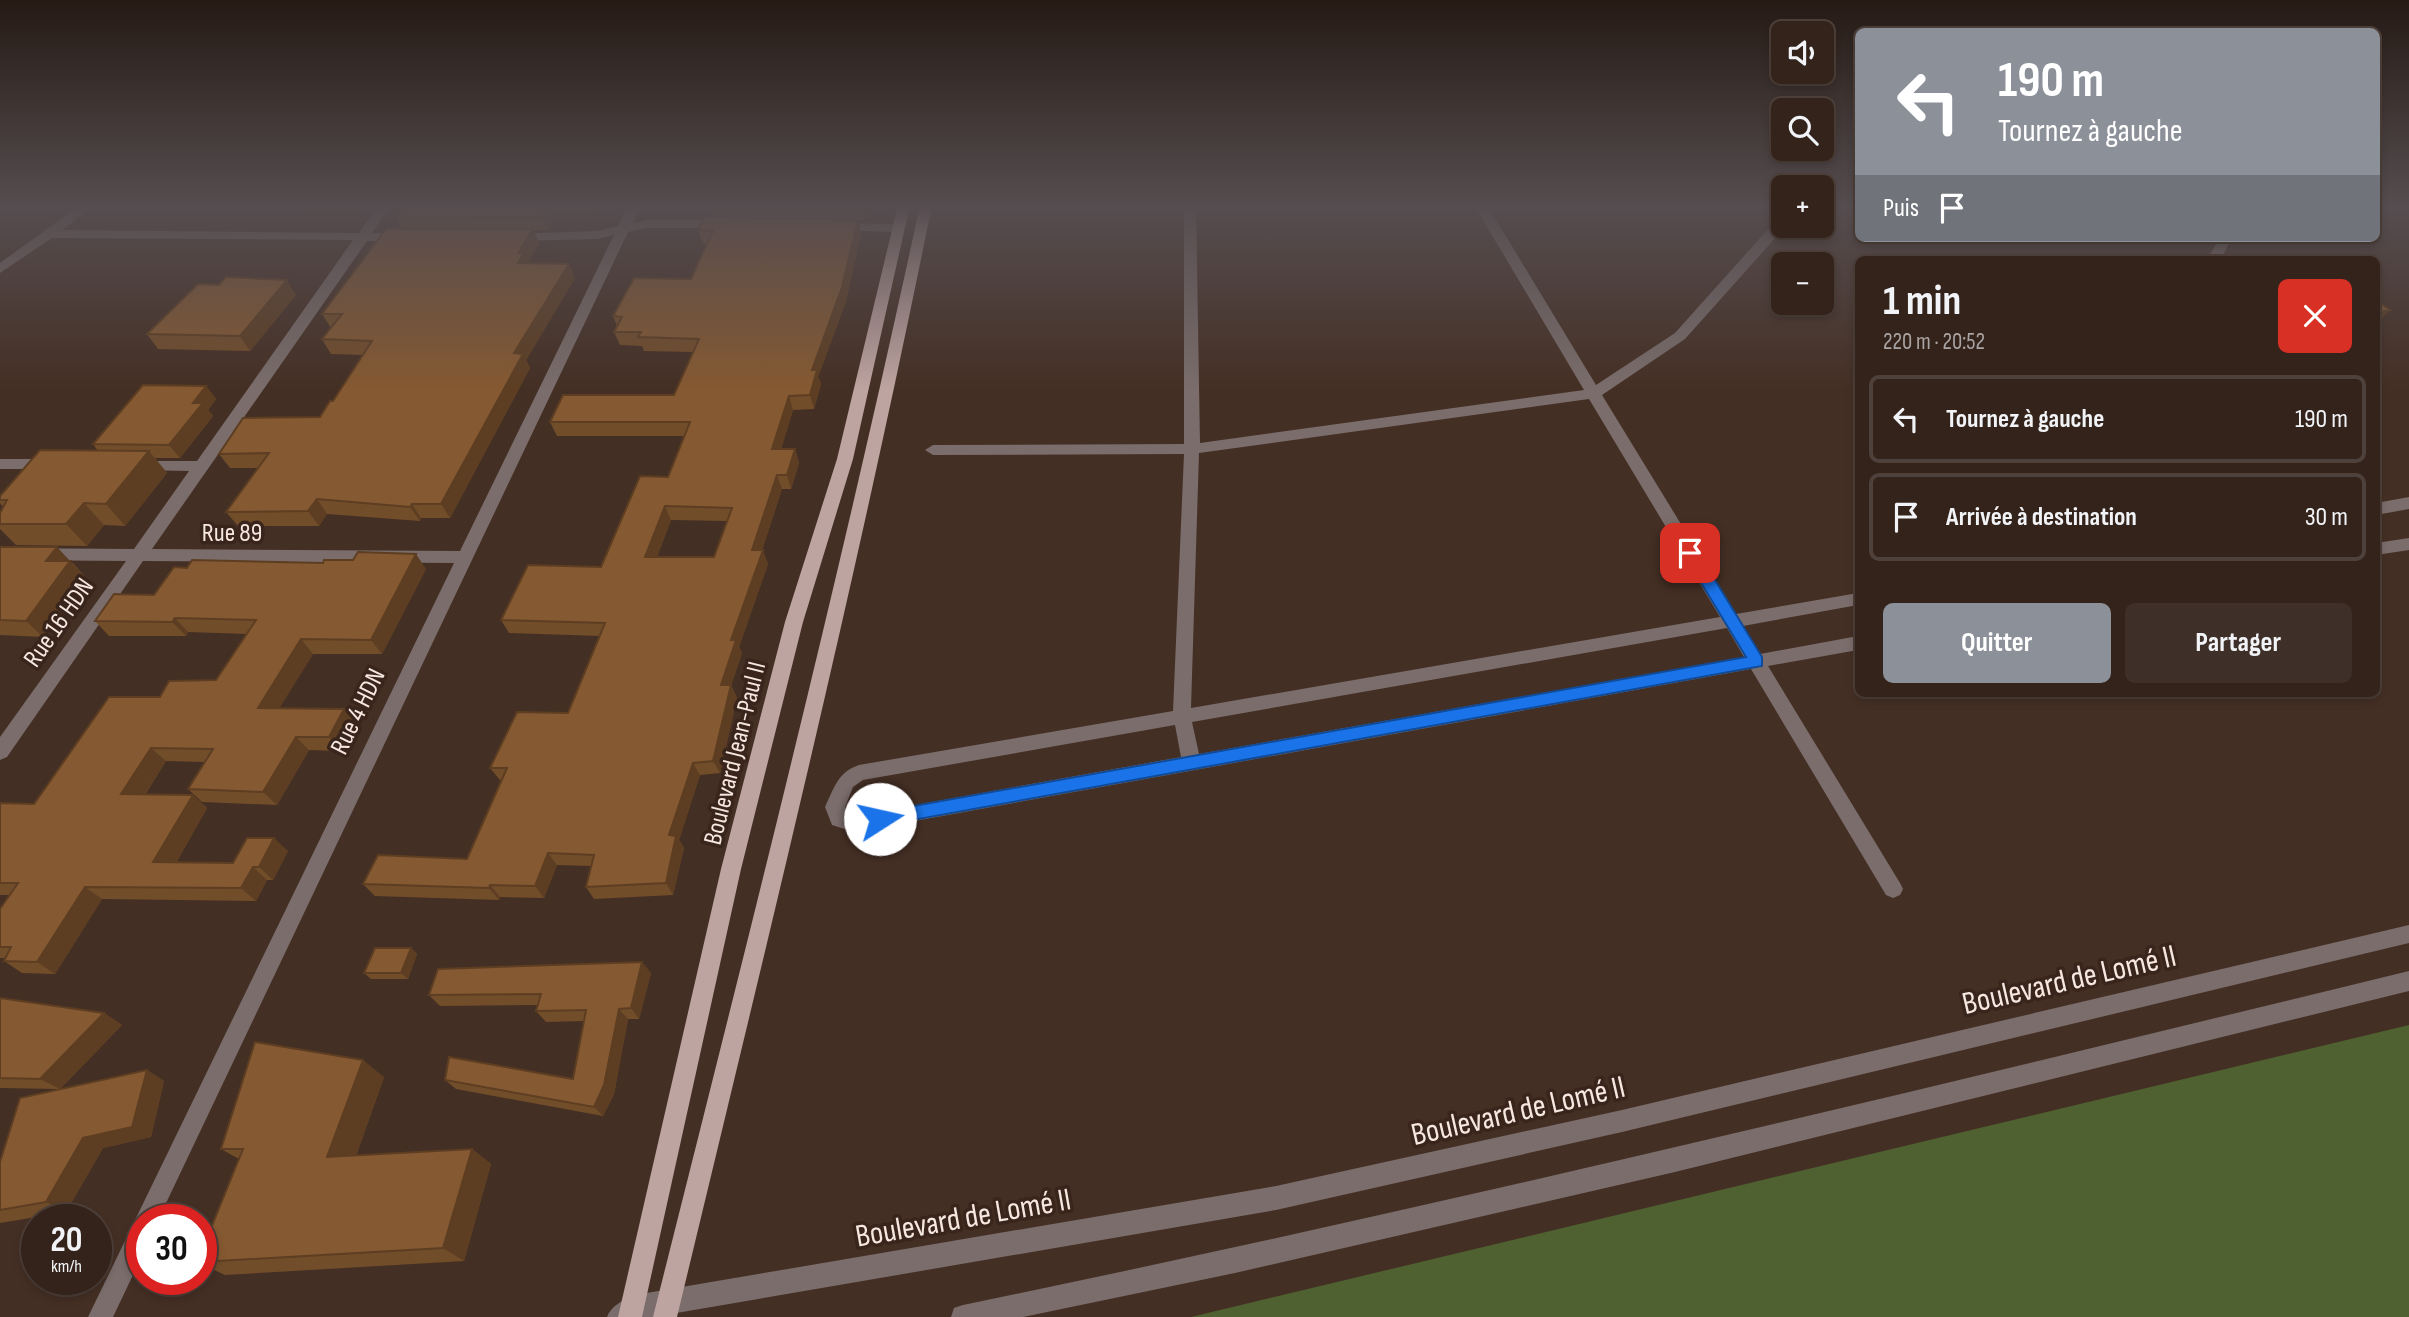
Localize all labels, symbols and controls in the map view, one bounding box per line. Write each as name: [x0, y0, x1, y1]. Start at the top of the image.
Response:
map controls: [1771, 21, 1834, 315]
button: sound: [1771, 21, 1834, 84]
text: 190 m: [1998, 52, 2104, 111]
icon: left: [1883, 56, 1974, 147]
button: search: [1771, 98, 1834, 161]
text: Tournez à gauche: [1998, 112, 2183, 151]
button: +: [1771, 175, 1834, 238]
icon: arrive: [1933, 189, 1971, 227]
text: Puis: [1883, 193, 1919, 224]
button: −: [1771, 252, 1834, 315]
text: 1 min: [1883, 276, 1961, 327]
button: close: [2278, 279, 2352, 353]
text: 220 m · 20:52: [1883, 328, 1985, 356]
icon: left: [1887, 400, 1925, 438]
text: Tournez à gauche: [1946, 404, 2104, 435]
text: 190 m: [2295, 404, 2348, 435]
icon: arrive: [1887, 498, 1925, 536]
text: Arrivée à destination: [1946, 502, 2137, 533]
text: 30 m: [2305, 502, 2348, 533]
street label: Rue 89: [202, 518, 262, 549]
pin: [1660, 523, 1720, 583]
icon: arrive: [1671, 534, 1709, 572]
street label: Rue 16 HDN: [17, 572, 101, 673]
button: Quitter: [1883, 603, 2111, 683]
button: Partager: [2125, 603, 2352, 683]
street label: Boulevard Jean-Paul II: [698, 659, 773, 848]
street label: Rue 4 HDN: [324, 664, 392, 760]
position arrow: [843, 782, 917, 856]
street label: Boulevard de Lomé II: [1959, 937, 2180, 1024]
street label: Boulevard de Lomé II: [1408, 1068, 1629, 1155]
street label: Boulevard de Lomé II: [852, 1180, 1074, 1257]
speed limit sign: 30: [126, 1204, 217, 1295]
text: 20: [51, 1219, 83, 1262]
text: km/h: [51, 1256, 82, 1277]

